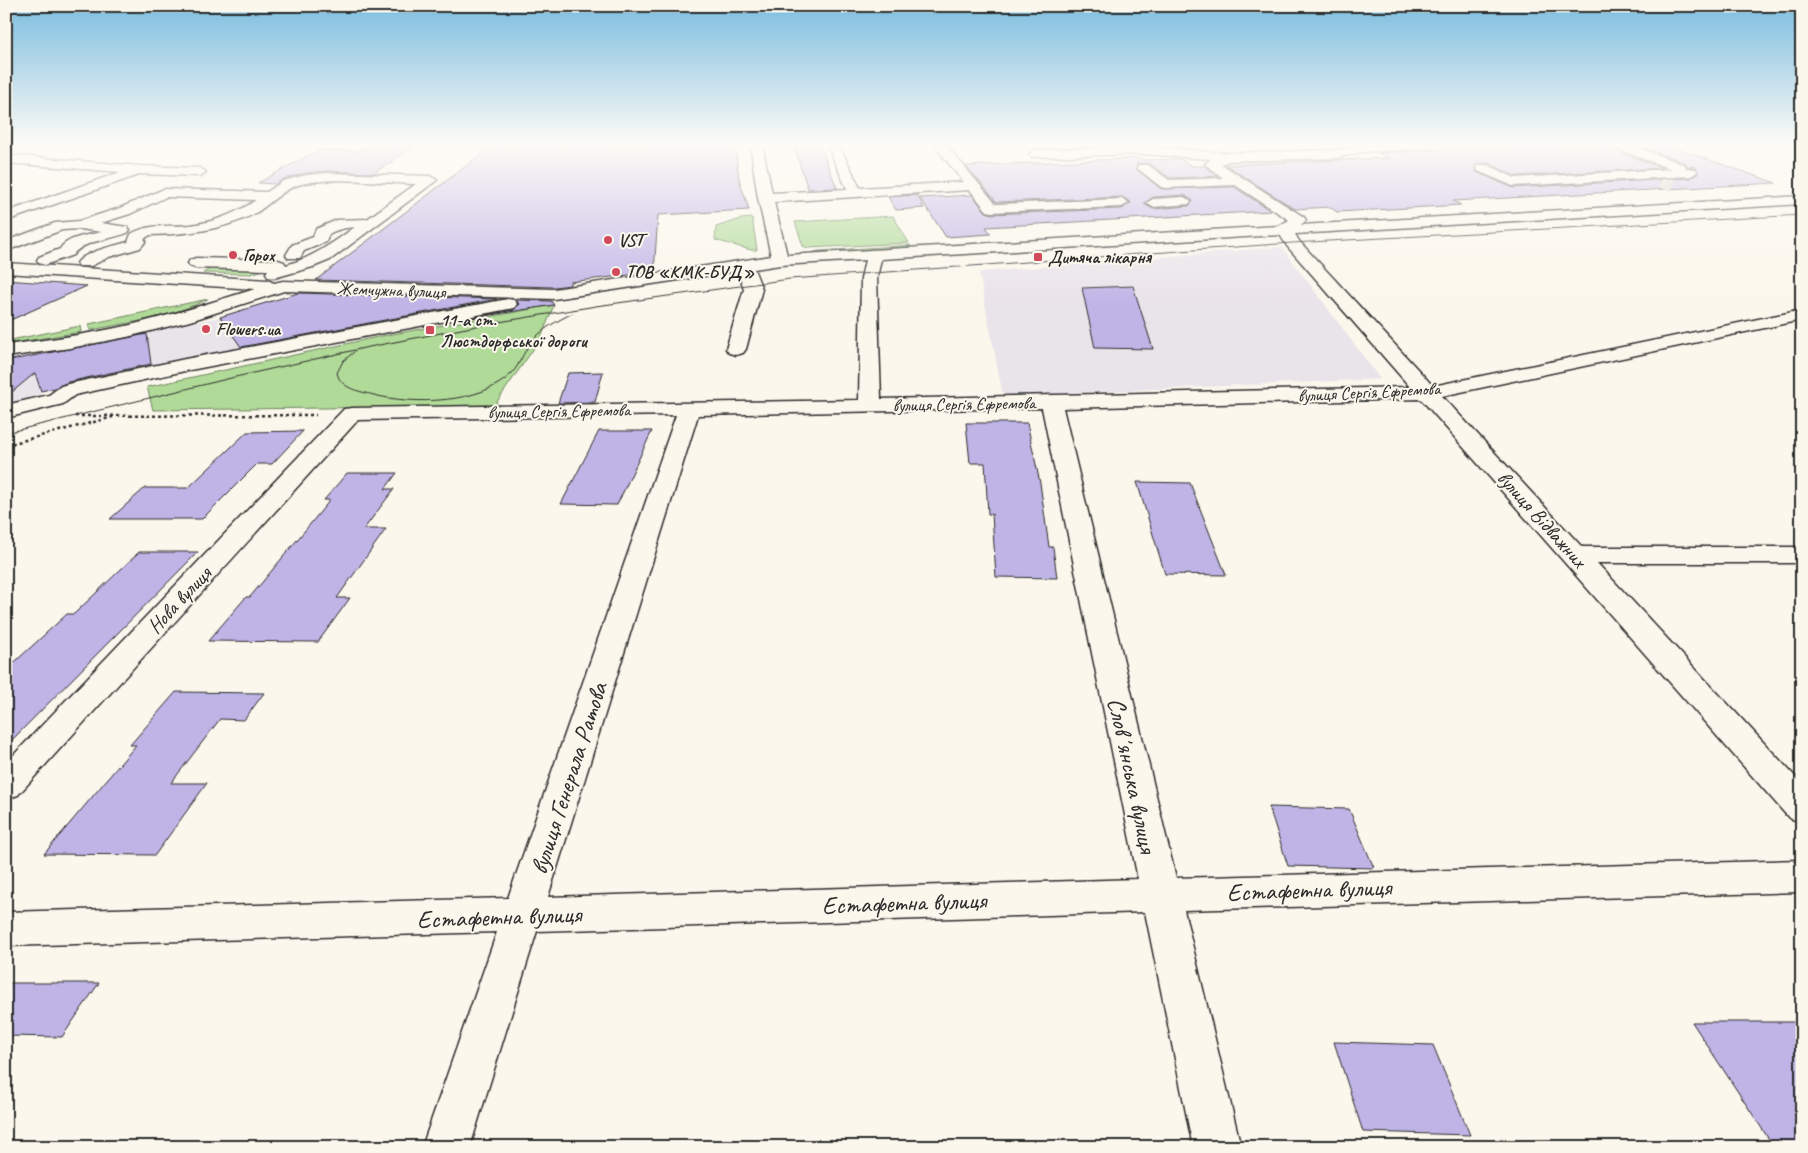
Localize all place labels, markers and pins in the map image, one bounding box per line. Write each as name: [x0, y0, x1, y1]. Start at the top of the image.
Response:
place label: VST: [618, 229, 648, 251]
marker: VST: [602, 234, 614, 246]
place label: Горох: [243, 244, 276, 266]
place label: Дитяча лікарня: [1048, 246, 1153, 268]
marker: Горох: [227, 249, 239, 261]
marker: Дитяча лікарня: [1032, 251, 1044, 263]
place label: ТОВ «КМК-БУД»: [626, 261, 755, 283]
marker: ТОВ «КМК-БУД»: [610, 266, 622, 278]
place label: 11-а ст. Люстдорфської дороги: [440, 309, 589, 352]
place label: Flowers.ua: [216, 318, 282, 340]
marker: Flowers.ua: [200, 323, 212, 335]
marker: 11-а ст. Люстдорфської дороги: [424, 324, 436, 336]

